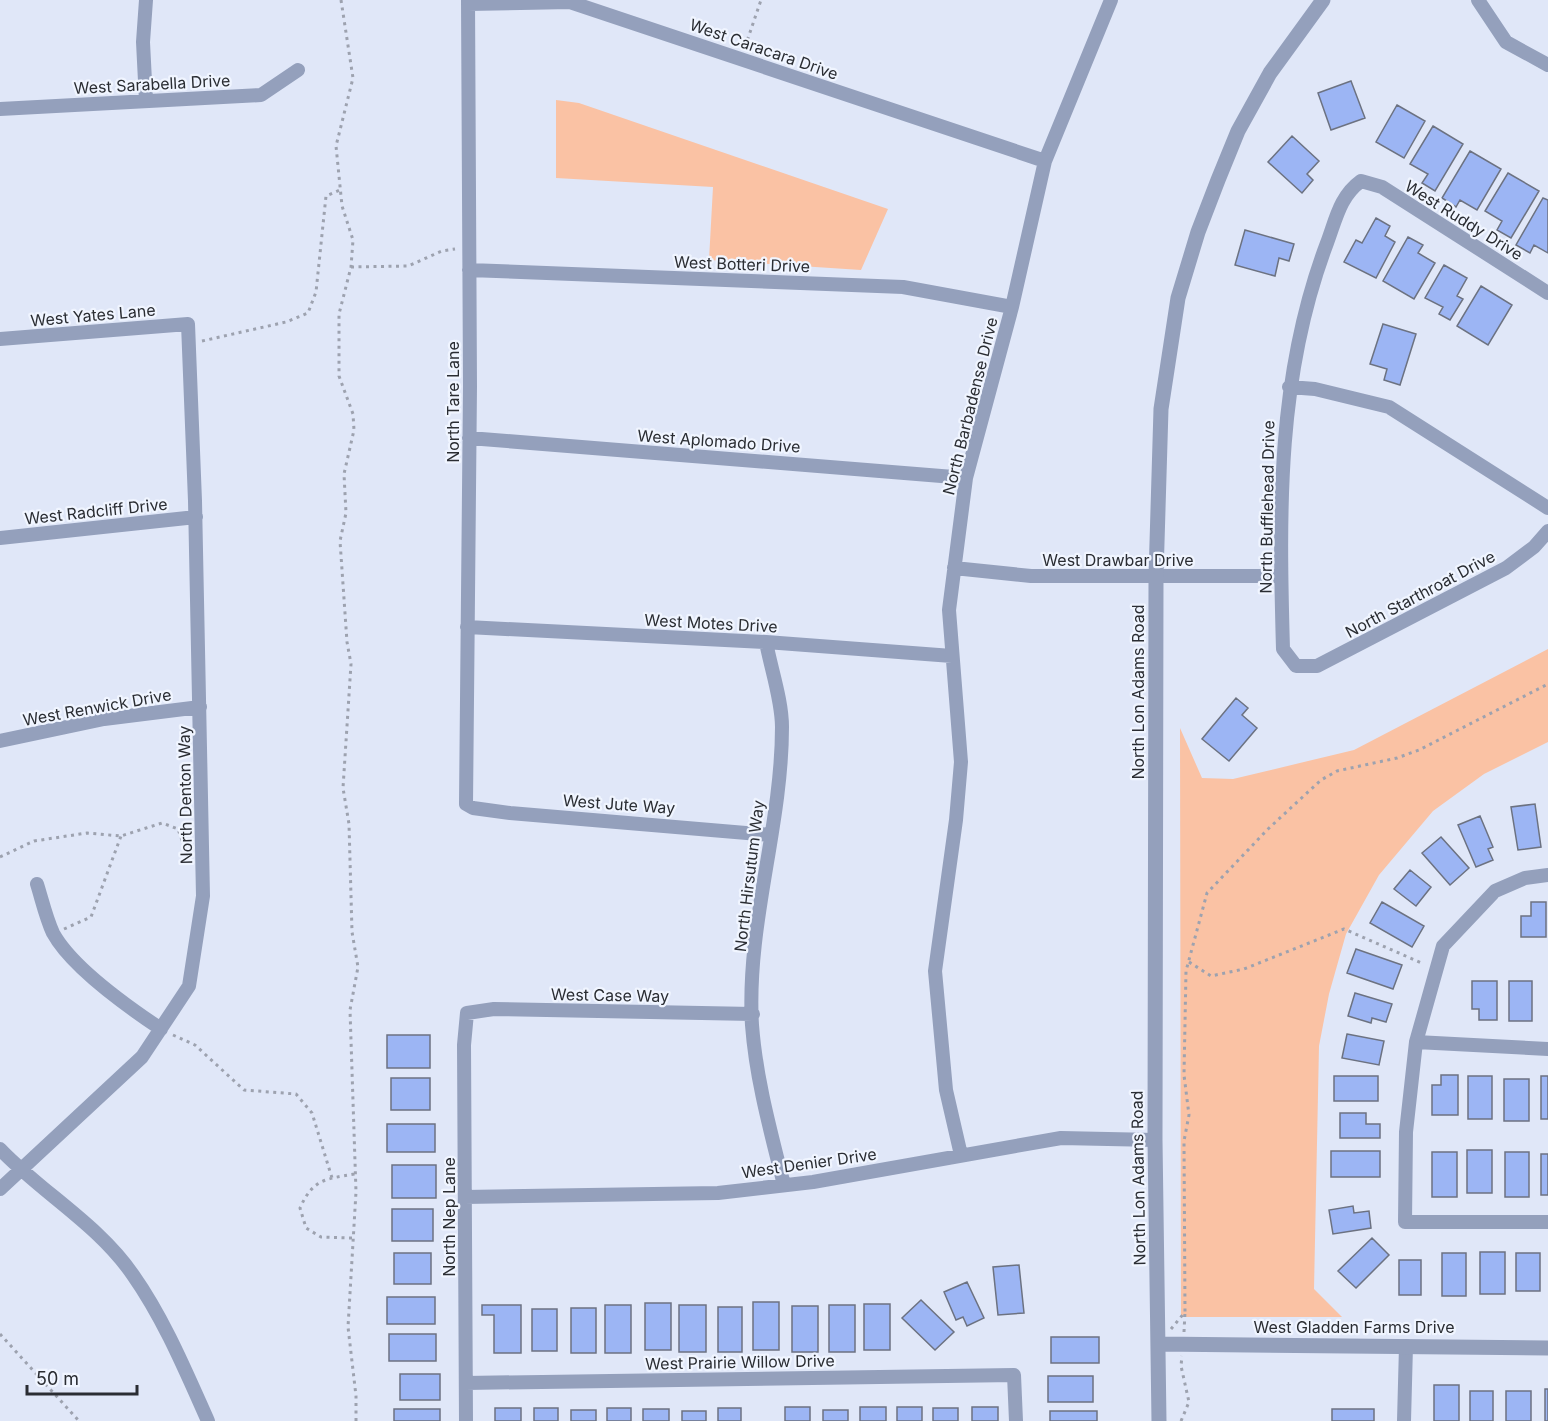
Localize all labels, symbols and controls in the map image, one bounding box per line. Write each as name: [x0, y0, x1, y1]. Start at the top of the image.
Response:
street label: West Caracara Drive: [687, 14, 841, 84]
street label: West Sarabella Drive: [73, 70, 231, 98]
street label: West Ruddy Drive: [1401, 176, 1527, 264]
street label: West Botteri Drive: [674, 252, 810, 276]
street label: West Yates Lane: [30, 300, 156, 330]
street label: North Barbadense Drive: [938, 315, 1002, 497]
street label: North Tare Lane: [443, 341, 463, 463]
street label: North Bufflehead Drive: [1255, 420, 1279, 594]
street label: West Aplomado Drive: [637, 425, 801, 457]
street label: West Radcliff Drive: [23, 494, 169, 528]
street label: North Starthroat Drive: [1342, 546, 1498, 642]
street label: West Drawbar Drive: [1042, 550, 1194, 570]
street label: North Lon Adams Road: [1128, 604, 1148, 780]
street label: West Motes Drive: [644, 610, 778, 636]
street label: West Renwick Drive: [21, 684, 173, 730]
street label: North Denton Way: [174, 725, 196, 865]
street label: West Jute Way: [562, 790, 676, 818]
street label: North Hirsutum Way: [730, 799, 768, 953]
street label: West Case Way: [551, 984, 669, 1006]
street label: North Lon Adams Road: [1126, 1090, 1150, 1266]
street label: West Denier Drive: [740, 1144, 878, 1182]
street label: North Nep Lane: [439, 1157, 459, 1277]
street label: West Gladden Farms Drive: [1253, 1317, 1455, 1337]
street label: West Prairie Willow Drive: [645, 1350, 835, 1374]
scale bar: [27, 1358, 136, 1396]
text: 50 m: [36, 1368, 79, 1389]

